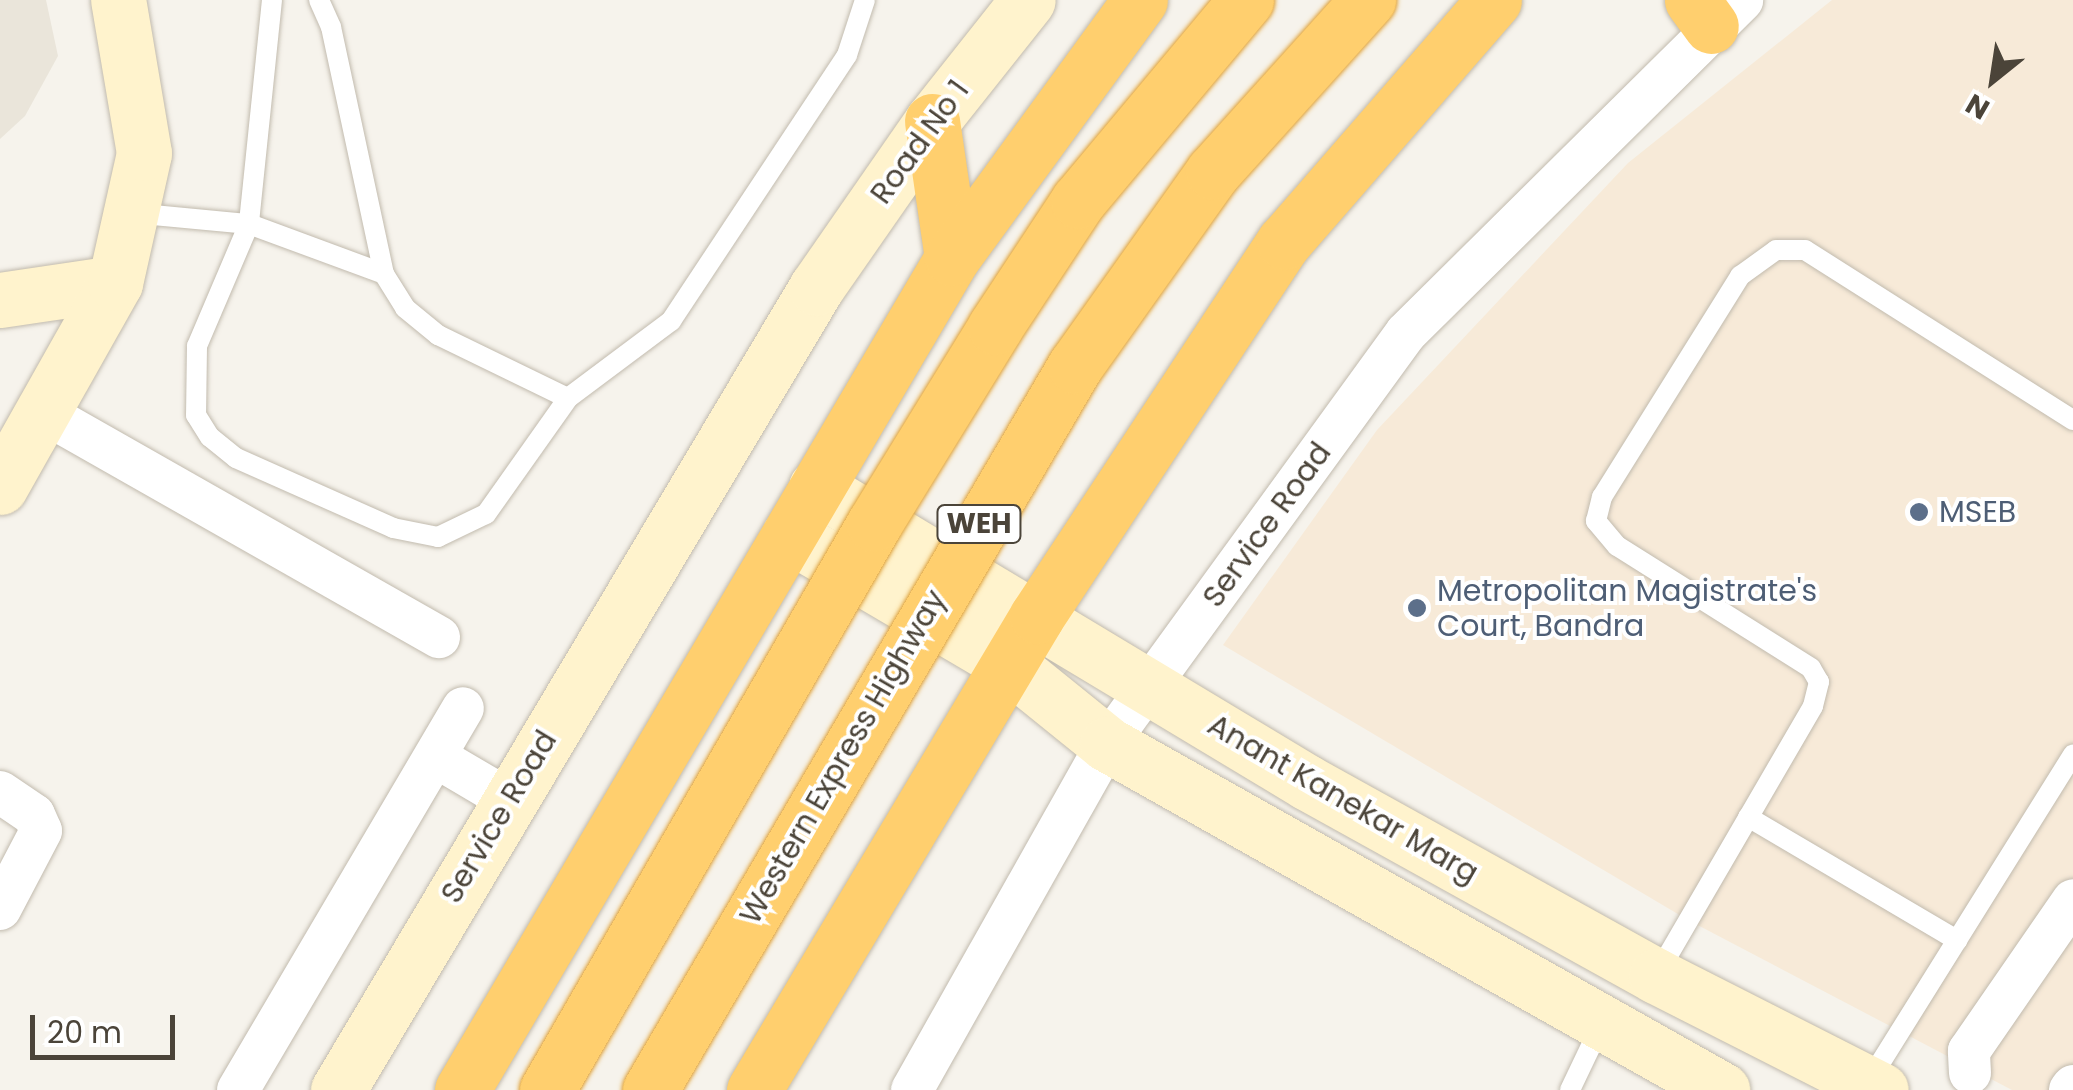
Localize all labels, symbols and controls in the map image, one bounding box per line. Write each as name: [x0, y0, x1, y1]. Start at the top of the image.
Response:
north arrow: [1943, 30, 2043, 130]
street label: Road No 1: [863, 73, 977, 211]
text: N: [1959, 84, 1997, 129]
street label: Service Road: [1195, 436, 1339, 614]
place label: MSEB: [1939, 494, 2016, 530]
road number: WEH: [934, 501, 1024, 547]
marker: MSEB: [1908, 501, 1930, 523]
place label: Metropolitan Magistrate's Court, Bandra: [1437, 573, 1817, 644]
street label: Western Express Highway: [732, 583, 954, 931]
marker: Metropolitan Magistrate's Court, Bandra: [1406, 597, 1428, 619]
street label: Anant Kanekar Marg: [1201, 707, 1485, 891]
street label: Service Road: [434, 724, 564, 910]
scale bar: [35, 995, 180, 1057]
text: 20 m: [47, 1011, 122, 1054]

